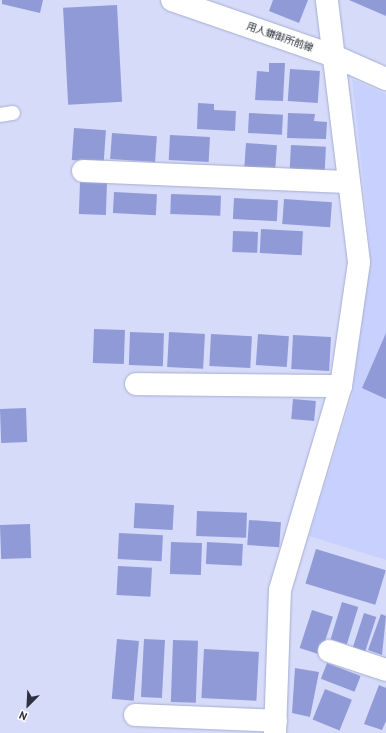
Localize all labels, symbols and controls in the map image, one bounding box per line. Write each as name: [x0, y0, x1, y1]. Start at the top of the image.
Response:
street label: 用人鎌御所前線: [245, 20, 315, 54]
north arrow: [8, 685, 48, 725]
text: N: [17, 708, 29, 724]

